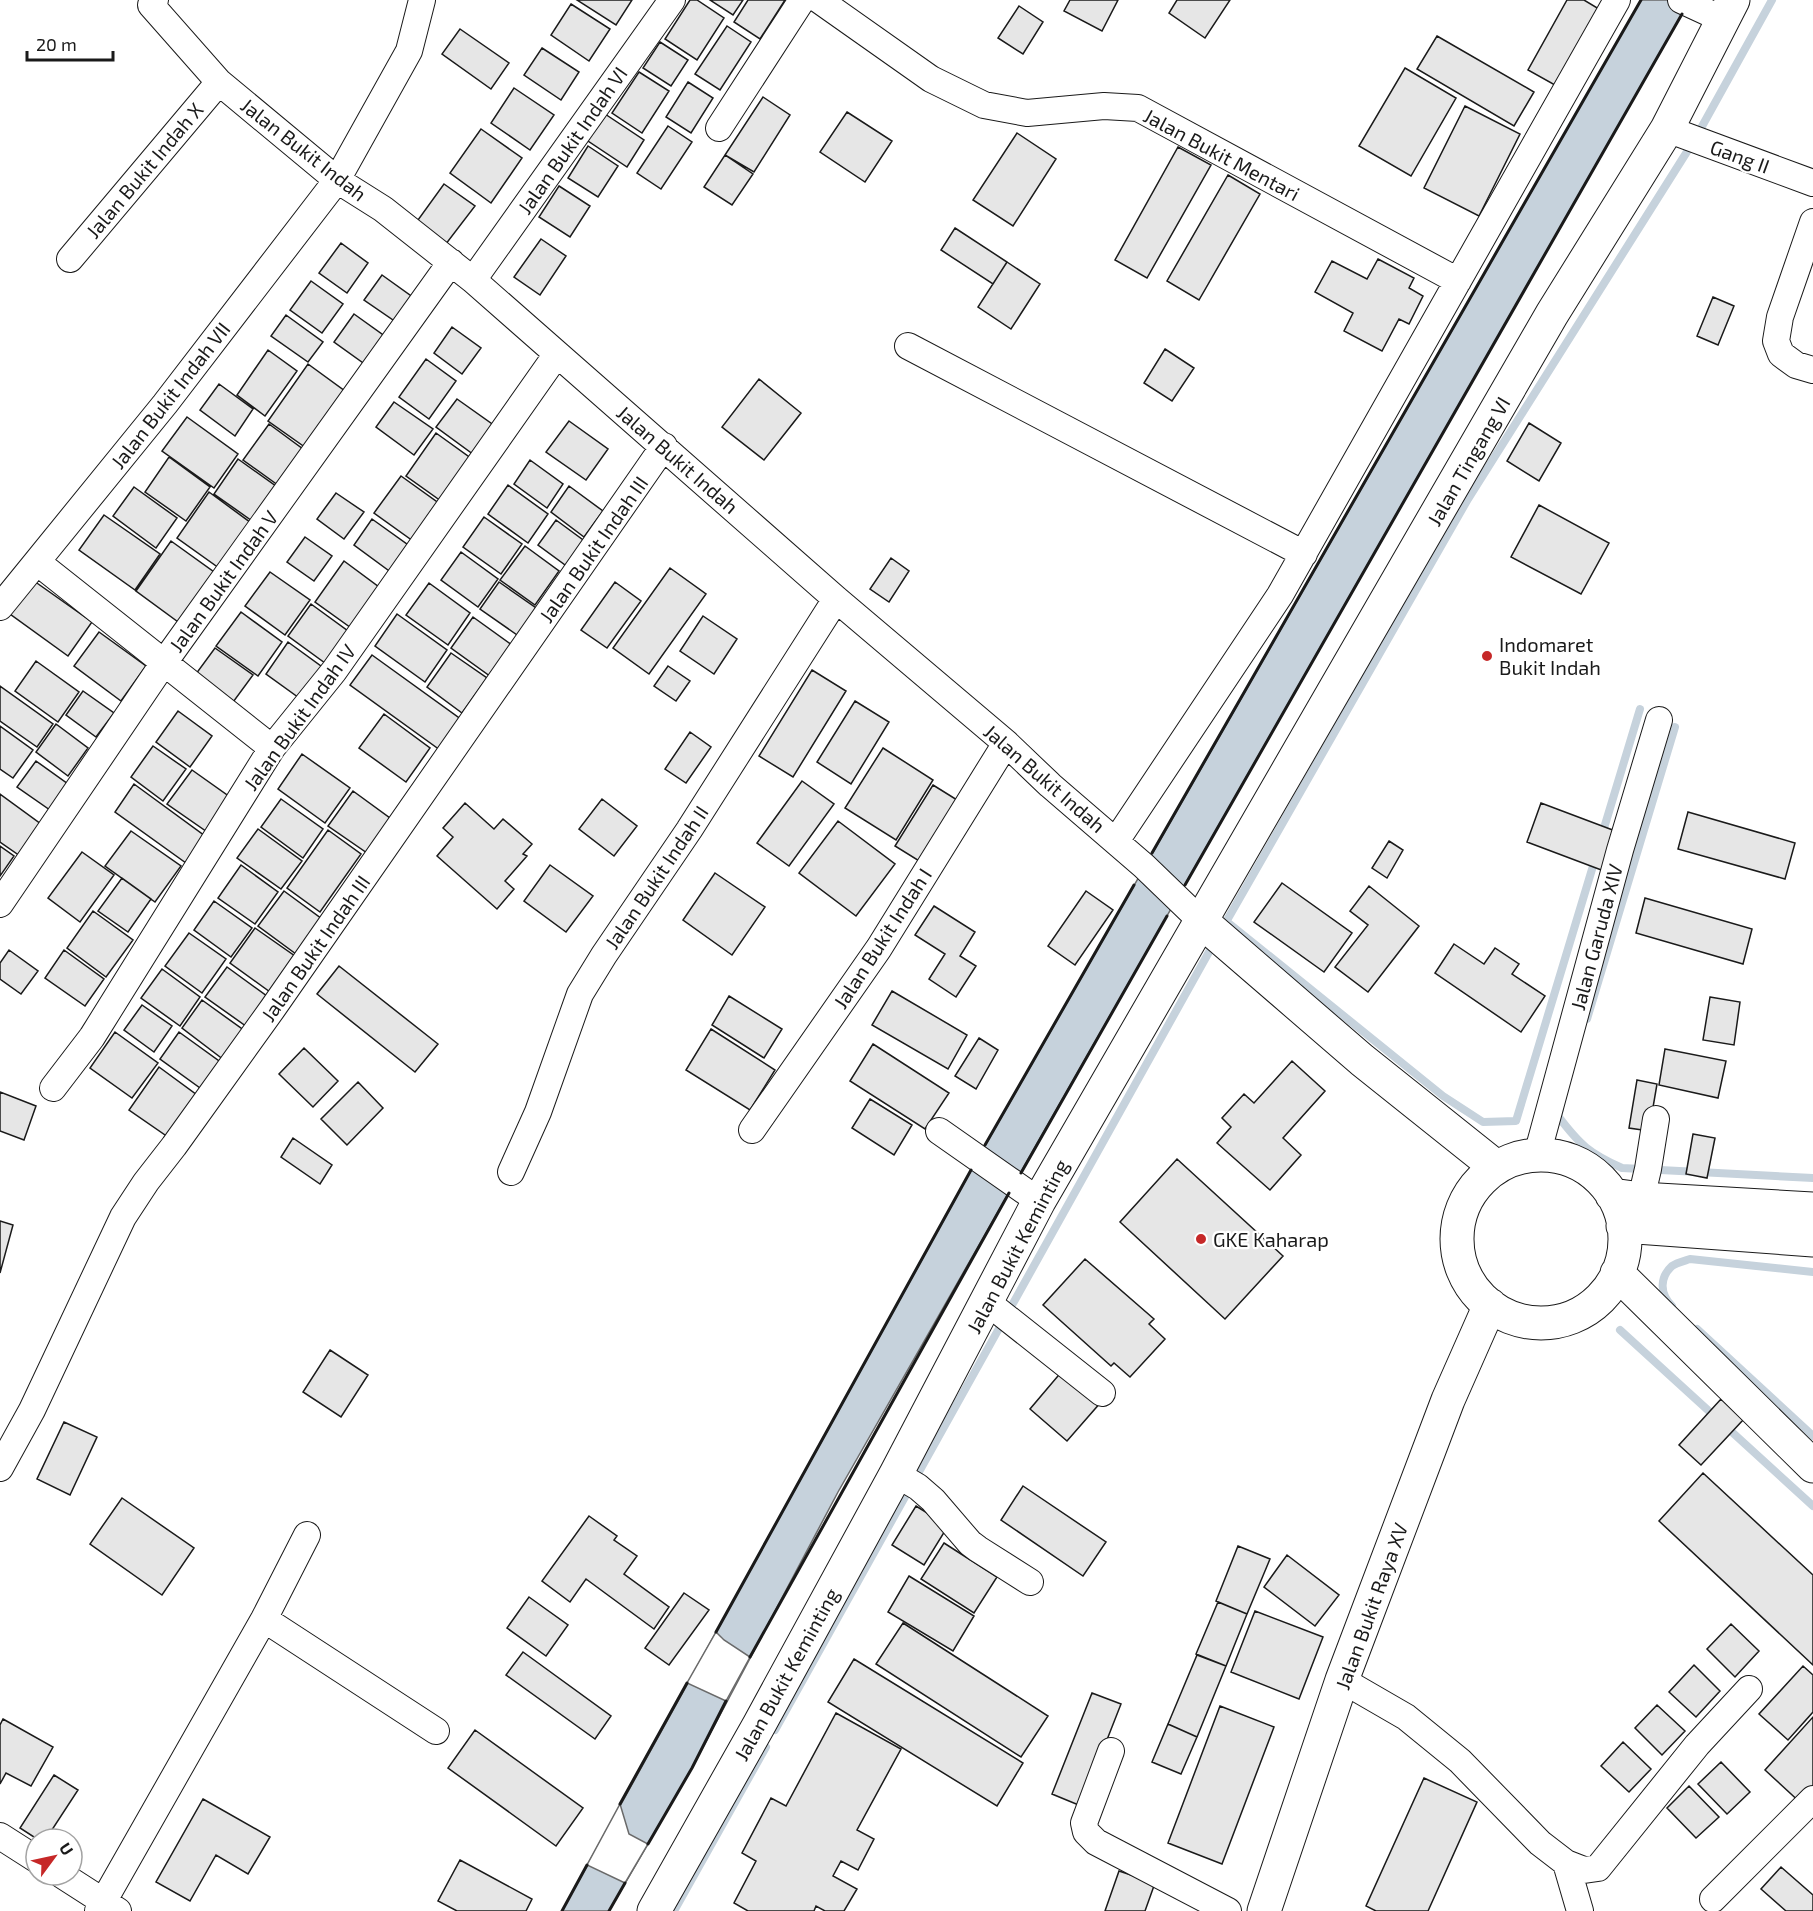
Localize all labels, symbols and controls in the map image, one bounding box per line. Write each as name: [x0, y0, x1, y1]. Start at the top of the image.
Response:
scale bar: [27, 24, 112, 62]
text: 20 m: [36, 33, 77, 55]
street label: Jalan Bukit Indah VI: [512, 62, 632, 218]
street label: Jalan Bukit Indah: [236, 93, 372, 205]
street label: Jalan Bukit Indah X: [80, 97, 208, 243]
street label: Jalan Bukit Mentari: [1140, 103, 1304, 205]
street label: Gang II: [1707, 134, 1773, 178]
street label: Jalan Bukit Indah VII: [105, 317, 235, 473]
street label: Jalan Tingang VI: [1421, 392, 1515, 530]
street label: Jalan Bukit Indah: [612, 400, 744, 518]
street label: Jalan Bukit Indah III: [534, 471, 652, 627]
street label: Jalan Bukit Indah V: [164, 506, 282, 656]
place label: Indomaret Bukit Indah: [1499, 632, 1601, 679]
street label: Jalan Bukit Indah IV: [238, 639, 360, 795]
marker: Indomaret Bukit Indah: [1480, 649, 1494, 663]
street label: Jalan Bukit Indah: [979, 719, 1111, 837]
street label: Jalan Bukit Indah II: [599, 801, 713, 953]
street label: Jalan Garuda XIV: [1565, 861, 1627, 1013]
street label: Jalan Bukit Indah I: [828, 863, 936, 1013]
street label: Jalan Bukit Indah III: [256, 870, 374, 1026]
street label: Jalan Bukit Keminting: [961, 1155, 1073, 1337]
place label: GKE Kaharap: [1213, 1227, 1329, 1251]
marker: GKE Kaharap: [1194, 1232, 1208, 1246]
street label: Jalan Bukit Raya XV: [1330, 1519, 1412, 1693]
street label: Jalan Bukit Keminting: [729, 1584, 843, 1764]
north arrow: [24, 1827, 84, 1887]
text: U: [56, 1839, 78, 1858]

